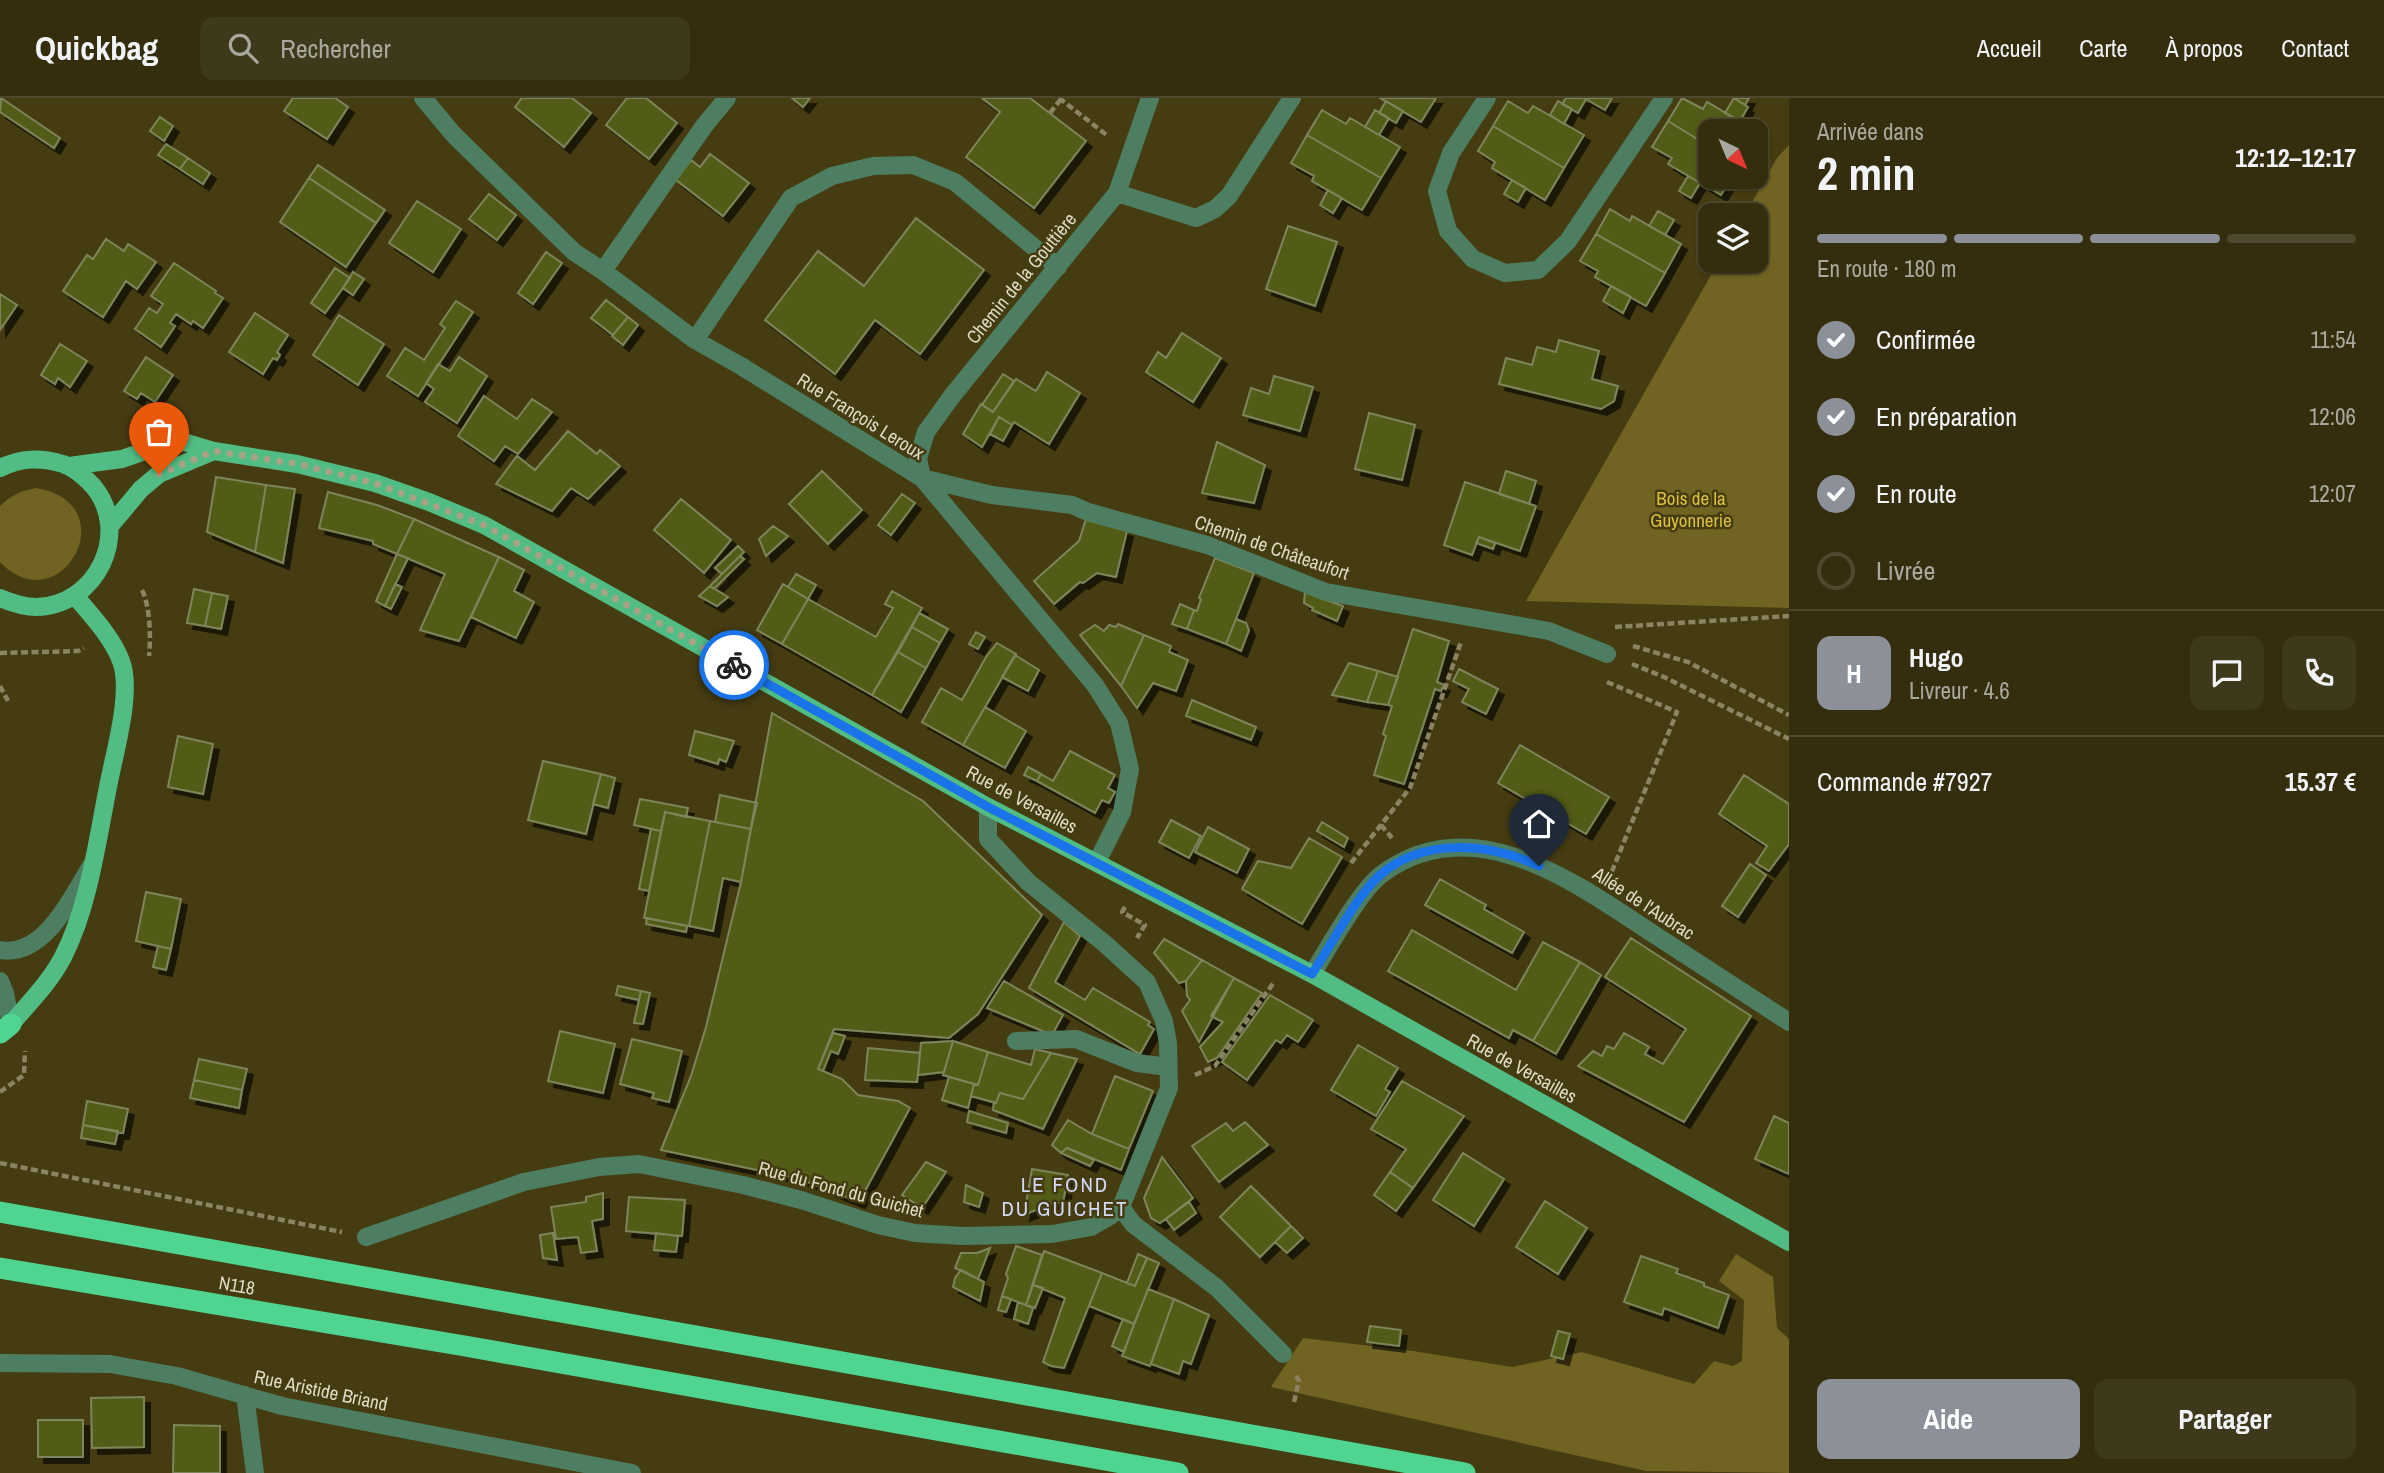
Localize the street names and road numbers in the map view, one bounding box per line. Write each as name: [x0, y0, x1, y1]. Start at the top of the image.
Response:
street label: Chemin de la Gouttière: [960, 207, 1082, 349]
street label: Rue François Leroux: [792, 366, 930, 466]
street label: Chemin de Châteaufort: [1191, 508, 1353, 586]
street label: Rue de Versailles: [962, 759, 1082, 839]
street label: Allée de l'Aubrac: [1587, 860, 1700, 946]
street label: Rue de Versailles: [1462, 1027, 1582, 1109]
street label: Rue du Fond du Guichet: [756, 1154, 927, 1224]
street label: N118: [217, 1269, 257, 1301]
street label: Rue Aristide Briand: [252, 1363, 390, 1417]

